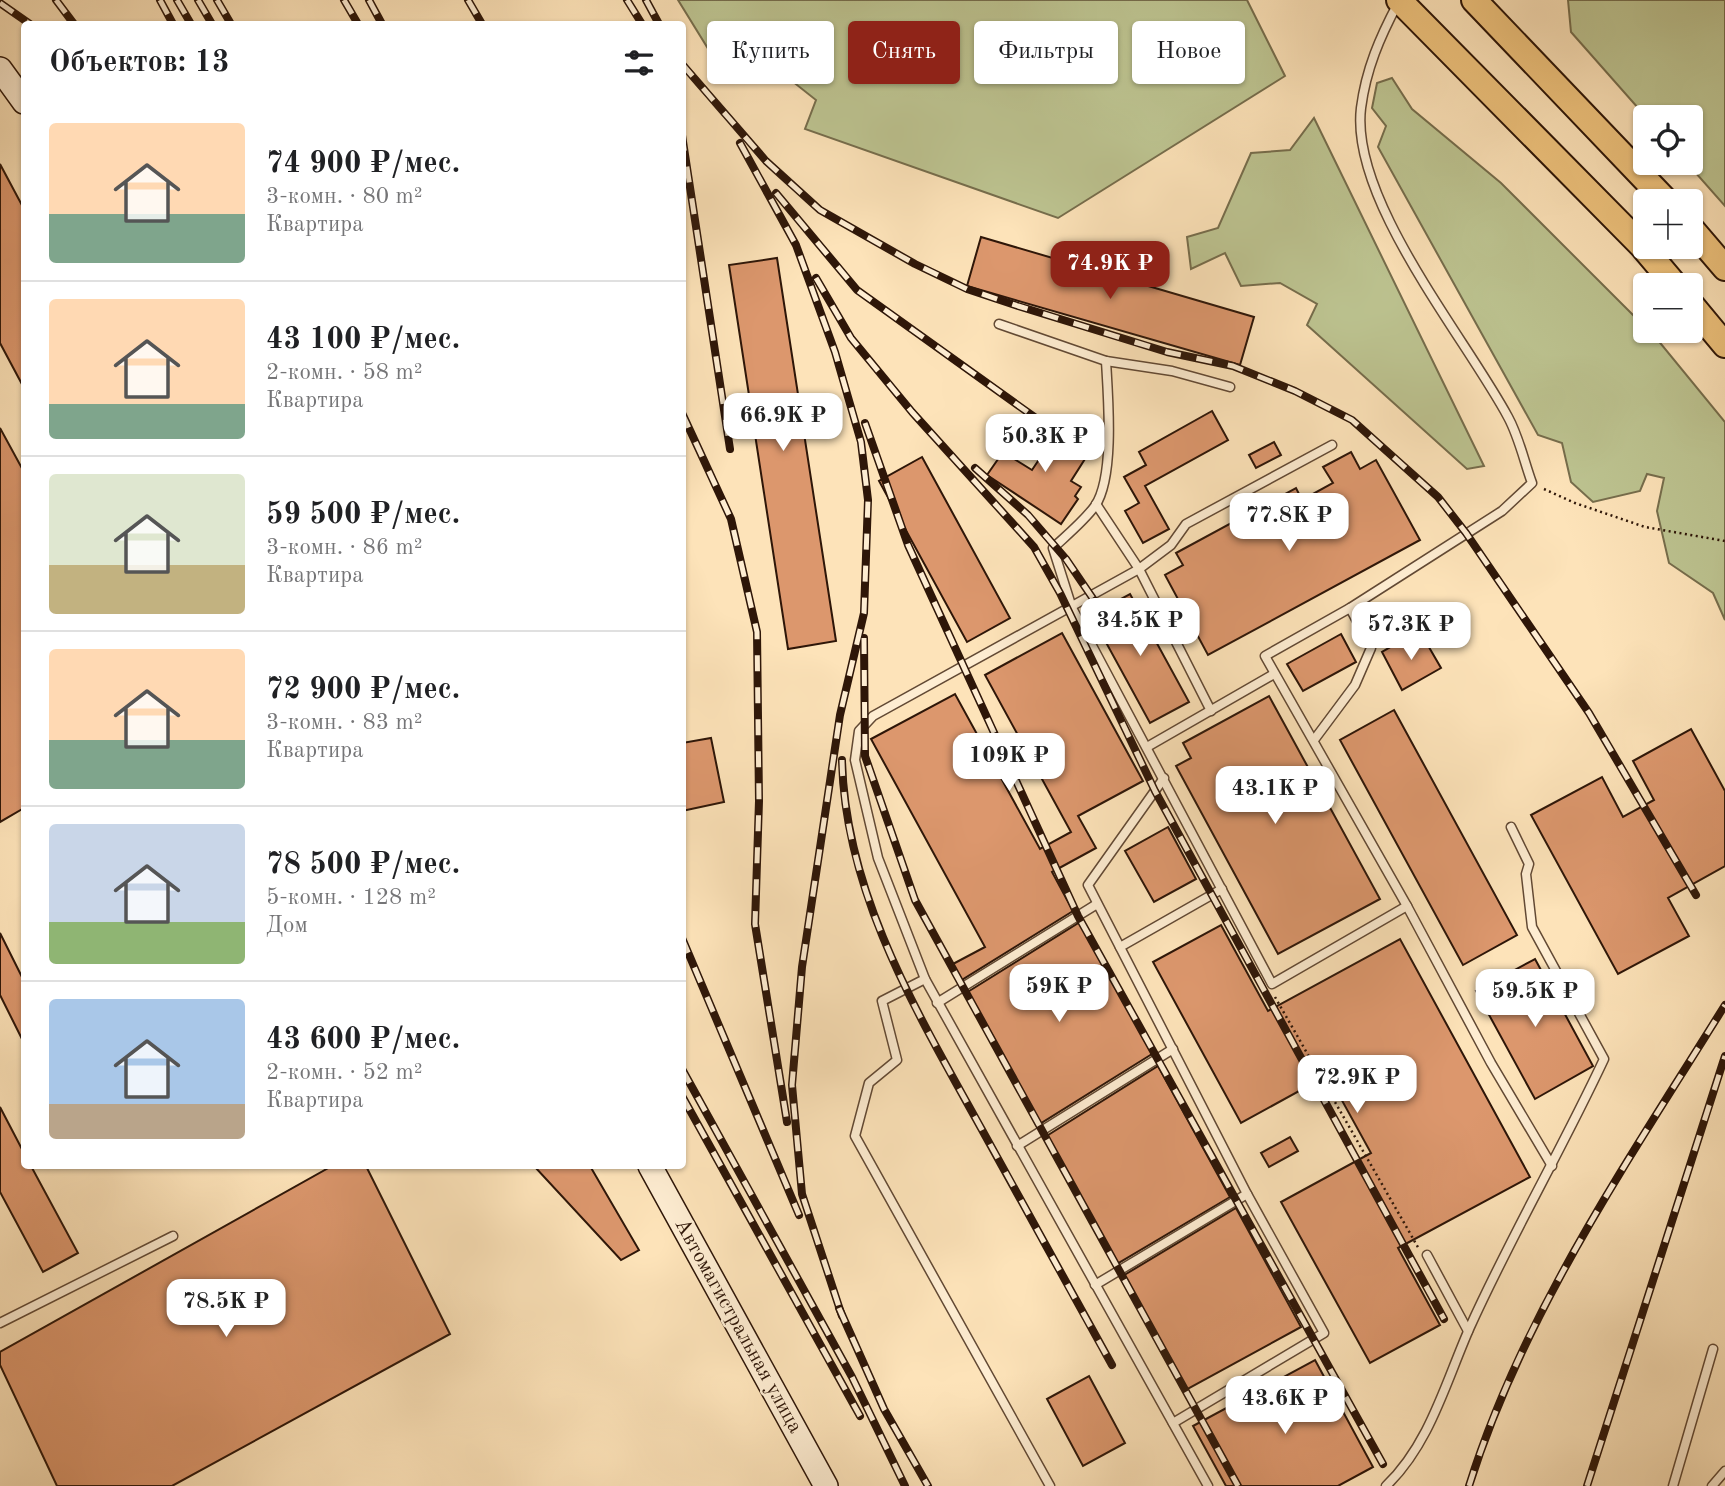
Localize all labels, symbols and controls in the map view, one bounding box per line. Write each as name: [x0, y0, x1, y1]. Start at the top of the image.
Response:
chip: Купить: [707, 21, 834, 84]
chip: Снять: [848, 21, 960, 84]
chip: Фильтры: [974, 21, 1118, 84]
chip: Новое: [1132, 21, 1245, 84]
icon: filters: [620, 44, 658, 82]
text: Объектов: 13: [49, 48, 229, 78]
map controls: [1633, 105, 1703, 343]
button: locate: [1633, 105, 1703, 175]
text: 74 900 ₽/мес.: [266, 149, 460, 179]
icon: home: [105, 151, 189, 235]
text: 3-комн. · 80 m²: [266, 185, 423, 208]
button: +: [1633, 189, 1703, 259]
text: Квартира: [266, 213, 364, 236]
pin: 74.9K ₽: [1045, 242, 1175, 301]
text: 74.9K ₽: [1067, 252, 1153, 275]
button: −: [1633, 273, 1703, 343]
text: 43 100 ₽/мес.: [266, 325, 460, 355]
icon: home: [105, 327, 189, 411]
text: 2-комн. · 58 m²: [266, 361, 423, 384]
text: Квартира: [266, 389, 364, 412]
pin: 66.9K ₽: [718, 393, 848, 453]
text: 66.9K ₽: [740, 404, 826, 427]
pin: 50.3K ₽: [980, 414, 1110, 474]
text: 50.3K ₽: [1002, 425, 1088, 448]
pin: 77.8K ₽: [1224, 494, 1354, 553]
text: 59 500 ₽/мес.: [266, 500, 460, 530]
icon: home: [105, 502, 189, 586]
text: 77.8K ₽: [1246, 504, 1332, 527]
text: 3-комн. · 86 m²: [266, 536, 423, 559]
text: Квартира: [266, 564, 364, 587]
pin: 34.5K ₽: [1075, 598, 1205, 658]
pin: 57.3K ₽: [1346, 602, 1476, 662]
text: 34.5K ₽: [1097, 609, 1183, 632]
text: 57.3K ₽: [1368, 613, 1454, 636]
text: 72 900 ₽/мес.: [266, 675, 460, 705]
icon: home: [105, 677, 189, 761]
text: 3-комн. · 83 m²: [266, 711, 423, 734]
pin: 109K ₽: [952, 734, 1066, 793]
text: Квартира: [266, 739, 364, 762]
text: 109K ₽: [969, 744, 1049, 767]
pin: 43.1K ₽: [1210, 766, 1340, 826]
text: 43.1K ₽: [1232, 777, 1318, 800]
text: 78 500 ₽/мес.: [266, 850, 460, 880]
icon: home: [105, 852, 189, 936]
text: 5-комн. · 128 m²: [266, 886, 436, 909]
text: Дом: [266, 914, 308, 937]
pin: 59K ₽: [1010, 964, 1108, 1024]
pin: 59.5K ₽: [1470, 970, 1600, 1029]
text: 59K ₽: [1026, 975, 1092, 998]
text: 59.5K ₽: [1492, 980, 1578, 1003]
text: 43 600 ₽/мес.: [266, 1025, 460, 1055]
icon: home: [105, 1027, 189, 1111]
pin: 72.9K ₽: [1292, 1056, 1422, 1115]
text: 2-комн. · 52 m²: [266, 1061, 423, 1084]
text: 72.9K ₽: [1314, 1066, 1400, 1089]
text: Квартира: [266, 1089, 364, 1112]
street label: Автомагистральная улица: [670, 1215, 806, 1437]
pin: 78.5K ₽: [161, 1280, 291, 1339]
text: 78.5K ₽: [183, 1290, 269, 1313]
pin: 43.6K ₽: [1220, 1376, 1350, 1436]
text: 43.6K ₽: [1242, 1387, 1328, 1410]

